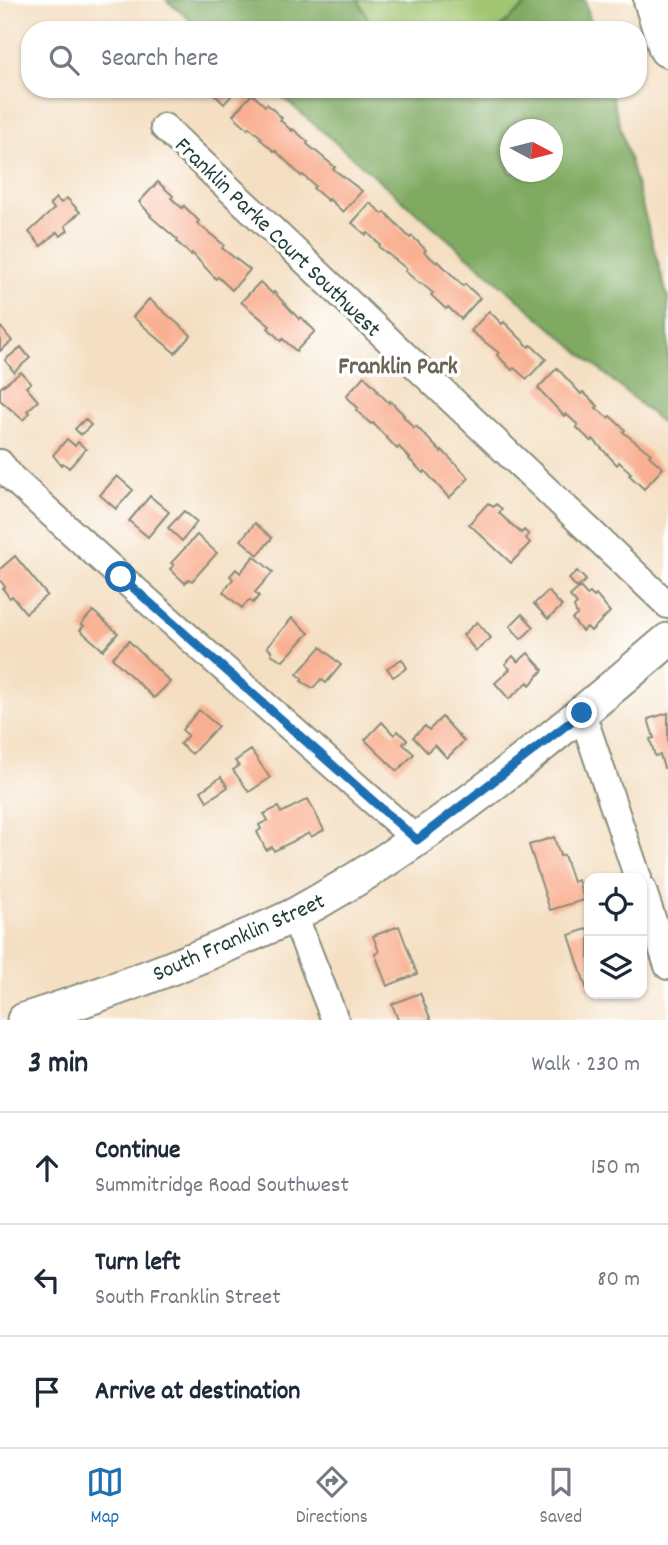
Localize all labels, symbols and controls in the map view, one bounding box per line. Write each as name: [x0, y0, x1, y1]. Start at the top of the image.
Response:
search box: [21, 21, 647, 98]
icon: search: [45, 41, 83, 79]
text: Search here: [101, 41, 219, 78]
north arrow: [500, 119, 563, 182]
street label: Franklin Parke Court Southwest: [166, 131, 387, 346]
district label: Franklin Park: [338, 351, 458, 385]
route start: [105, 561, 136, 592]
route end: [566, 697, 597, 728]
map controls: [584, 873, 647, 999]
button: locate: [584, 873, 647, 936]
street label: South Franklin Street: [148, 886, 331, 992]
button: layers: [584, 936, 647, 999]
text: 3 min: [28, 1044, 88, 1087]
text: Walk · 230 m: [531, 1049, 640, 1082]
text: Continue: [95, 1133, 180, 1170]
icon: ahead: [28, 1149, 66, 1187]
text: 150 m: [591, 1152, 640, 1185]
text: Summitridge Road Southwest: [95, 1170, 349, 1203]
text: Turn left: [95, 1245, 181, 1282]
icon: left: [28, 1261, 66, 1299]
text: 80 m: [597, 1264, 640, 1297]
text: South Franklin Street: [95, 1282, 281, 1315]
icon: arrive: [28, 1373, 66, 1411]
text: Arrive at destination: [95, 1374, 300, 1411]
tab: Map: [86, 1463, 124, 1532]
tab: Directions: [296, 1463, 368, 1532]
tab: Saved: [540, 1463, 582, 1532]

